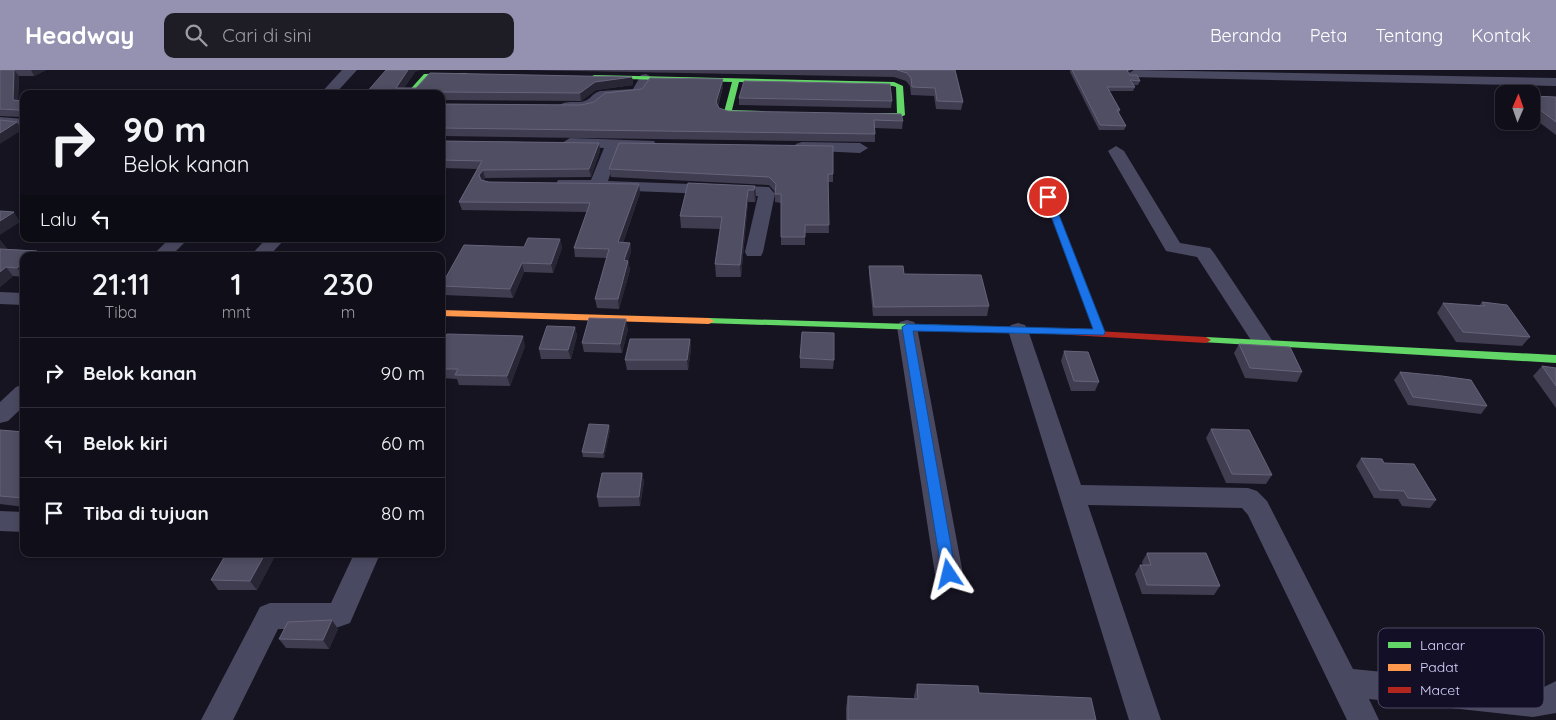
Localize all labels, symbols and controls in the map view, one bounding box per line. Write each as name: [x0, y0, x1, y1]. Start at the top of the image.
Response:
search box: [164, 13, 514, 58]
text: Headway: [25, 20, 134, 50]
icon: search: [182, 21, 210, 49]
text: Cari di sini: [222, 23, 312, 47]
text: Beranda: [1210, 24, 1282, 47]
text: Peta: [1310, 24, 1347, 47]
text: Tentang: [1375, 24, 1443, 47]
text: Kontak: [1471, 24, 1531, 47]
north arrow: [1495, 85, 1540, 130]
map controls: [1495, 85, 1540, 130]
text: 90 m: [123, 107, 206, 151]
icon: right: [40, 110, 105, 175]
text: Belok kanan: [123, 150, 249, 178]
pin: [1027, 176, 1069, 218]
icon: arrive: [1034, 183, 1062, 211]
icon: left: [87, 205, 115, 233]
text: Lalu: [40, 207, 77, 231]
text: 21:11: [91, 265, 150, 303]
text: 1: [231, 265, 242, 303]
text: 230: [322, 265, 374, 303]
text: Tiba: [105, 302, 137, 322]
text: mnt: [222, 302, 251, 322]
text: m: [341, 302, 355, 322]
icon: right: [40, 359, 68, 387]
text: Belok kanan: [83, 361, 197, 385]
text: 90 m: [381, 361, 425, 385]
icon: left: [40, 429, 68, 457]
text: Belok kiri: [83, 431, 168, 455]
text: 60 m: [381, 431, 425, 455]
icon: arrive: [40, 499, 68, 527]
text: Tiba di tujuan: [83, 501, 209, 525]
text: 80 m: [381, 501, 425, 525]
position arrow: [922, 547, 974, 599]
legend: [1378, 628, 1544, 708]
text: Lancar: [1420, 636, 1466, 654]
text: Padat: [1420, 658, 1459, 676]
text: Macet: [1420, 681, 1460, 699]

